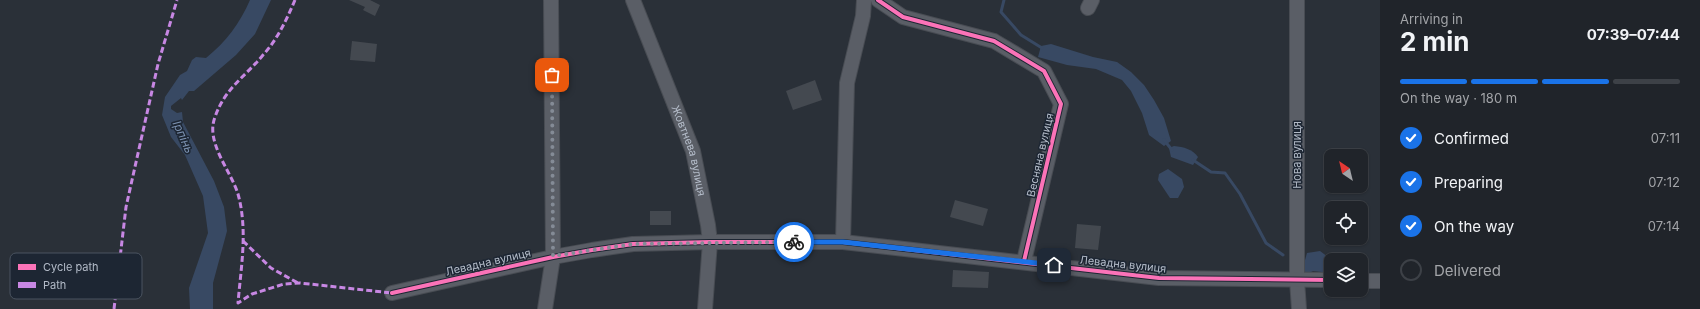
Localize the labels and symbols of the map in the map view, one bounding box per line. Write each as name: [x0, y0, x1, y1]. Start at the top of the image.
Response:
pin: [535, 58, 569, 92]
street label: Жовтнева вулиця: [669, 103, 709, 197]
street label: Весняна вулиця: [1024, 112, 1056, 198]
water label: Ірпінь: [170, 118, 197, 156]
street label: Нова вулиця: [1290, 121, 1304, 189]
north arrow: [1324, 149, 1368, 193]
courier: [774, 222, 814, 262]
street label: Левадна вулиця: [444, 245, 532, 279]
pin: [1037, 248, 1071, 282]
street label: Левадна вулиця: [1079, 252, 1167, 276]
legend: [10, 253, 142, 299]
text: Cycle path: [43, 260, 99, 274]
text: Path: [43, 278, 66, 292]

